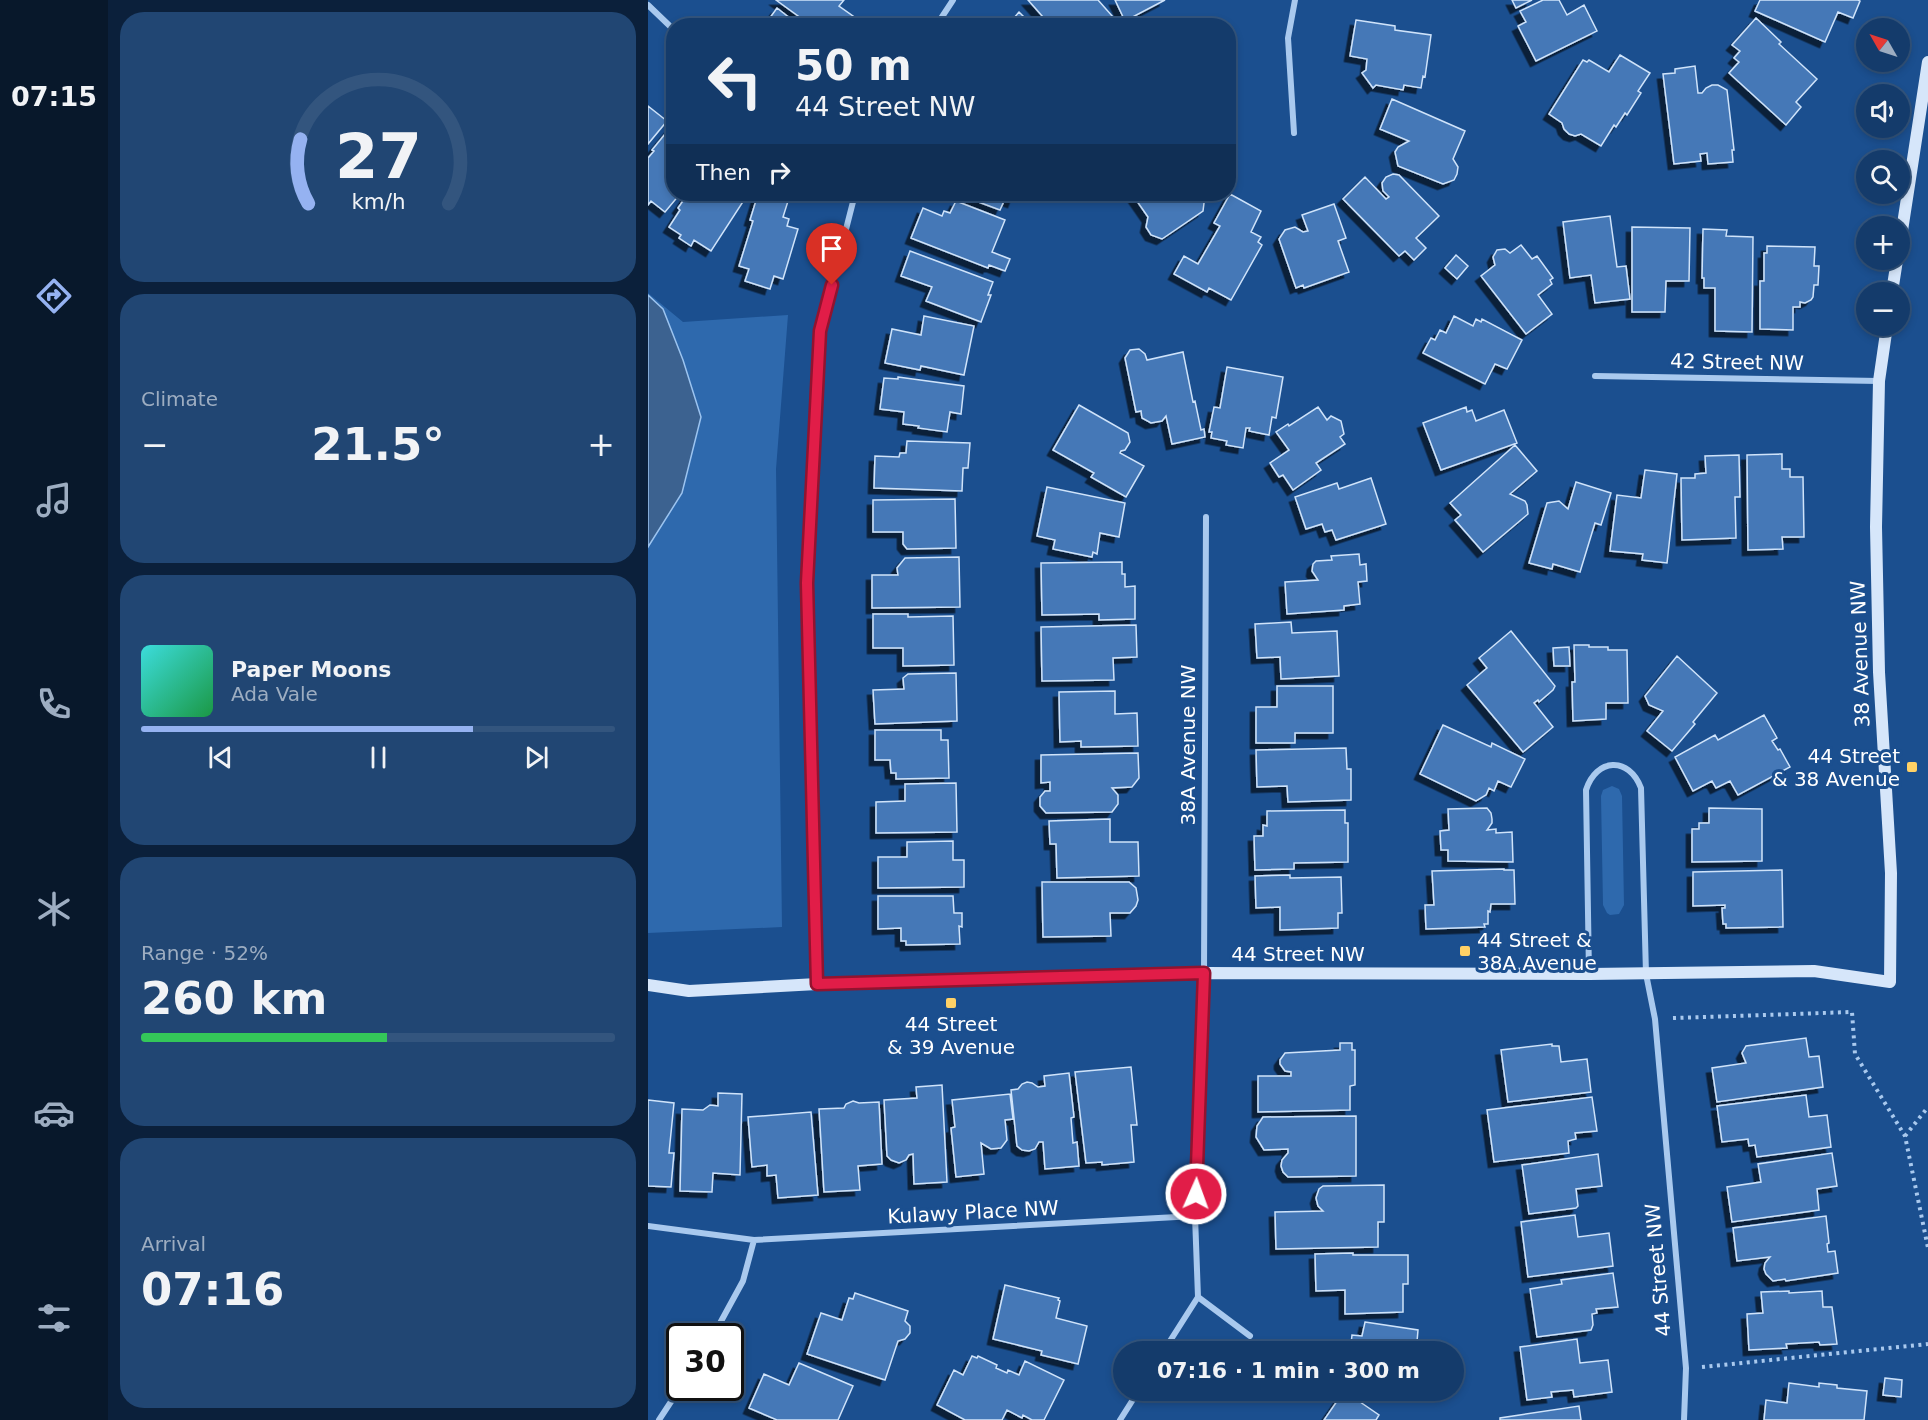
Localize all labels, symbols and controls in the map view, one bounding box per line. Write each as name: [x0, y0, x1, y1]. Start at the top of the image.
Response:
north arrow: [1856, 18, 1910, 72]
map controls: [1856, 18, 1910, 336]
text: 50 m: [795, 41, 912, 90]
icon: left: [696, 42, 774, 120]
text: 07:15: [11, 81, 97, 112]
button: sound: [1856, 84, 1910, 138]
text: 44 Street NW: [795, 91, 975, 122]
text: 27: [335, 120, 421, 193]
button: search: [1856, 150, 1910, 204]
icon: right: [763, 156, 796, 189]
text: Then: [696, 160, 751, 185]
text: km/h: [351, 189, 405, 214]
button: +: [1856, 216, 1910, 270]
pin: [806, 223, 857, 285]
icon: arrive: [815, 232, 848, 265]
icon: directions: [33, 275, 75, 317]
button: −: [1856, 282, 1910, 336]
street label: 42 Street NW: [1670, 349, 1804, 375]
text: Climate: [141, 387, 218, 411]
text: 21.5°: [311, 418, 445, 471]
text: −: [141, 425, 169, 464]
text: +: [587, 425, 615, 464]
icon: music: [33, 479, 75, 521]
street label: 38 Avenue NW: [1845, 580, 1875, 728]
text: Paper Moons: [231, 657, 391, 682]
street label: 38A Avenue NW: [1176, 664, 1200, 825]
text: Ada Vale: [231, 682, 318, 706]
icon: phone: [33, 683, 75, 725]
icon: previous: [204, 741, 237, 774]
icon: pause: [362, 741, 395, 774]
icon: next: [520, 741, 553, 774]
place label: 44 Street & 38 Avenue: [1772, 744, 1900, 791]
marker: 44 Street & 38 Avenue: [1905, 760, 1919, 774]
icon: climate: [33, 888, 75, 930]
place label: 44 Street & 38A Avenue: [1477, 928, 1597, 975]
text: Range · 52%: [141, 941, 268, 965]
street label: 44 Street NW: [1231, 942, 1365, 966]
marker: 44 Street & 38A Avenue: [1458, 944, 1472, 958]
text: 260 km: [141, 972, 327, 1025]
marker: 44 Street & 39 Avenue: [944, 996, 958, 1010]
place label: 44 Street & 39 Avenue: [887, 1012, 1015, 1059]
icon: car: [33, 1092, 75, 1134]
position arrow: [1164, 1162, 1228, 1226]
street label: Kulawy Place NW: [887, 1196, 1059, 1228]
street label: 44 Street NW: [1640, 1202, 1676, 1338]
text: Arrival: [141, 1232, 206, 1256]
text: 07:16: [141, 1263, 284, 1316]
icon: filters: [33, 1297, 75, 1339]
speed limit sign: 30: [666, 1323, 744, 1401]
text: 07:16 · 1 min · 300 m: [1157, 1358, 1420, 1383]

